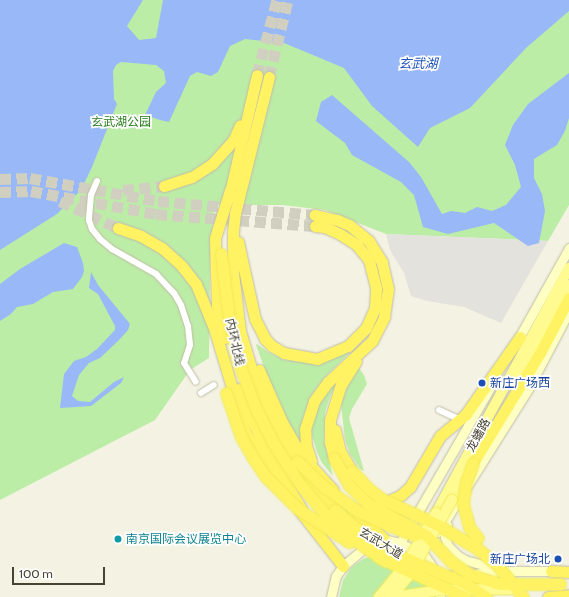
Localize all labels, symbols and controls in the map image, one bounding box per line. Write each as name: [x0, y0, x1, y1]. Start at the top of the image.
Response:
water label: 玄武湖: [399, 55, 437, 71]
park label: 玄武湖公园: [91, 115, 151, 129]
street label: 内环北线: [223, 317, 247, 367]
place label: 新庄广场西: [490, 376, 550, 390]
marker: 新庄广场西: [477, 378, 487, 388]
street label: 龙蟠路: [463, 416, 493, 454]
street label: 玄武大道: [357, 524, 405, 562]
place label: 南京国际会议展览中心: [126, 532, 246, 546]
marker: 南京国际会议展览中心: [113, 534, 123, 544]
place label: 新庄广场北: [490, 552, 550, 566]
marker: 新庄广场北: [553, 554, 563, 564]
scale bar: [14, 559, 107, 585]
text: 100 m: [19, 566, 53, 581]

